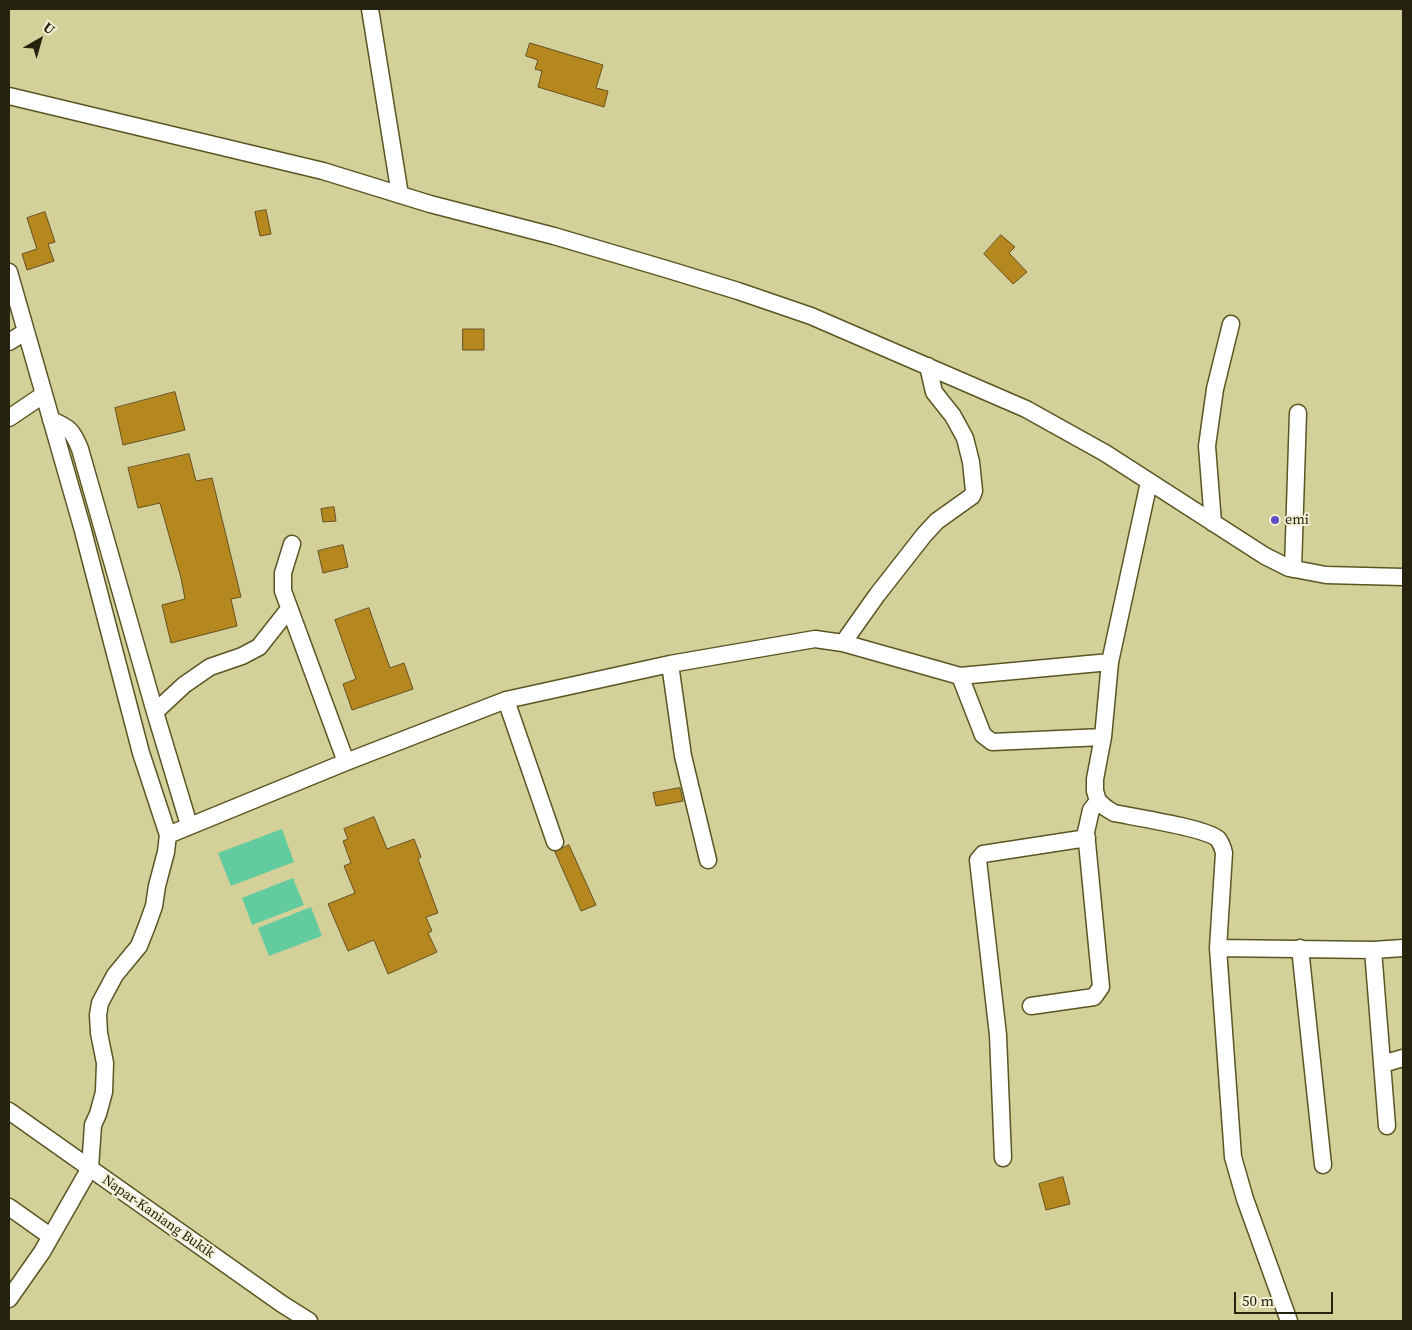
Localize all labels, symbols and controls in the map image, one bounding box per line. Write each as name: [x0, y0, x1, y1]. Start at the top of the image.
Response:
north arrow: [15, 15, 65, 65]
text: U: [39, 17, 59, 39]
place label: emi: [1285, 512, 1309, 528]
marker: emi: [1269, 514, 1281, 526]
street label: Napar-Kaniang Bukik: [99, 1172, 217, 1262]
scale bar: [1237, 1282, 1336, 1314]
text: 50 m: [1242, 1290, 1274, 1311]

